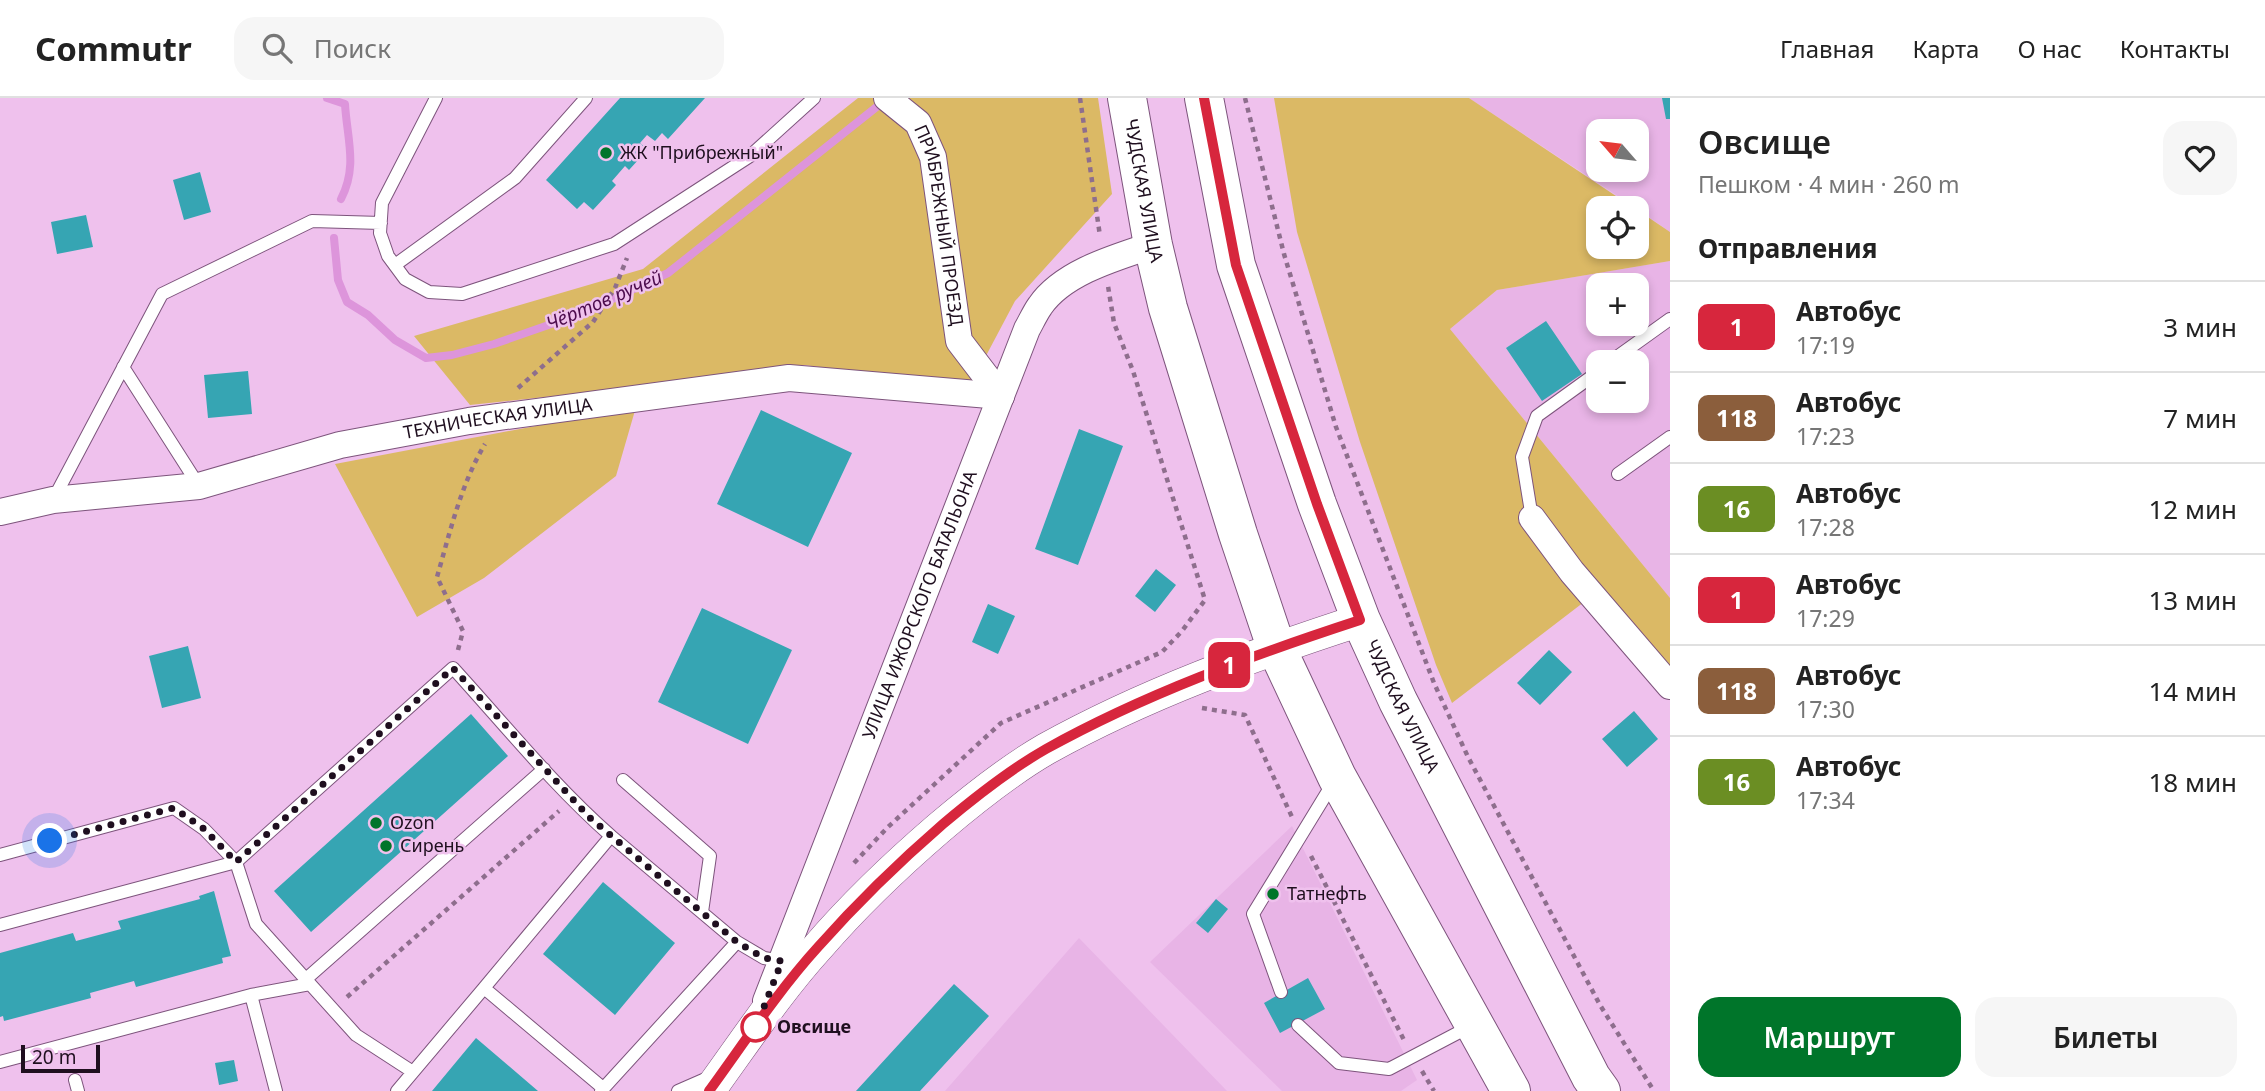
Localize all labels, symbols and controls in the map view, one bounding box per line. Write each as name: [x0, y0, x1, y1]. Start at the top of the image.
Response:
search box: [234, 17, 724, 80]
text: Commutr: [35, 26, 192, 71]
icon: search: [258, 29, 296, 67]
text: Поиск: [314, 30, 391, 66]
text: Главная: [1780, 32, 1874, 65]
text: Карта: [1912, 32, 1979, 65]
text: О нас: [2017, 32, 2082, 65]
text: Контакты: [2120, 32, 2230, 65]
street label: ЧУДСКАЯ УЛИЦА: [1120, 117, 1170, 265]
north arrow: [1586, 119, 1648, 182]
map controls: [1586, 119, 1649, 413]
text: Овсище: [1698, 119, 1831, 164]
street label: ПРИБРЕЖНЫЙ ПРОЕЗД: [909, 121, 970, 327]
button: heart: [2163, 121, 2237, 195]
place label: ЖК "Прибрежный": [620, 140, 783, 164]
marker: ЖК "Прибрежный": [598, 145, 614, 161]
text: Пешком · 4 мин · 260 m: [1698, 168, 1960, 200]
button: locate: [1586, 196, 1649, 259]
text: Отправления: [1698, 230, 1877, 266]
water label: Чёртов ручей: [542, 264, 666, 336]
button: +: [1586, 273, 1649, 336]
text: Автобус: [1796, 293, 1901, 329]
text: 3 мин: [2163, 309, 2237, 345]
text: 1: [1730, 310, 1743, 343]
text: 17:19: [1796, 329, 1855, 361]
button: −: [1586, 350, 1649, 413]
text: Автобус: [1796, 384, 1901, 420]
street label: ТЕХНИЧЕСКАЯ УЛИЦА: [401, 391, 594, 444]
text: 7 мин: [2163, 400, 2237, 436]
text: 118: [1716, 401, 1757, 434]
text: 17:23: [1796, 420, 1855, 452]
street label: УЛИЦА ИЖОРСКОГО БАТАЛЬОНА: [856, 466, 982, 742]
text: Автобус: [1796, 475, 1901, 511]
text: 12 мин: [2148, 491, 2237, 527]
text: 16: [1723, 492, 1750, 525]
text: 17:28: [1796, 511, 1855, 543]
text: Автобус: [1796, 566, 1901, 602]
text: 13 мин: [2148, 582, 2237, 618]
text: 1: [1730, 583, 1743, 616]
text: 17:29: [1796, 602, 1855, 634]
street label: ЧУДСКАЯ УЛИЦА: [1360, 635, 1446, 777]
line badge: 1: [1206, 642, 1252, 688]
text: 1: [1222, 648, 1236, 681]
text: Автобус: [1796, 657, 1901, 693]
text: 14 мин: [2148, 673, 2237, 709]
text: 118: [1716, 674, 1757, 707]
text: 17:30: [1796, 693, 1855, 725]
text: Автобус: [1796, 748, 1901, 784]
text: 18 мин: [2148, 764, 2237, 800]
text: 16: [1723, 765, 1750, 798]
text: 17:34: [1796, 784, 1855, 816]
place label: Ozon: [390, 810, 435, 834]
marker: Ozon: [368, 815, 384, 831]
your location: [32, 823, 67, 858]
place label: Сирень: [400, 833, 464, 857]
marker: Сирень: [378, 838, 394, 854]
place label: Татнефть: [1287, 881, 1367, 905]
marker: Татнефть: [1265, 886, 1281, 902]
button: Маршрут: [1698, 997, 1961, 1077]
button: Билеты: [1975, 997, 2237, 1077]
marker: Овсище: [741, 1012, 771, 1042]
place label: Овсище: [777, 1014, 851, 1038]
scale bar: [21, 1042, 100, 1074]
text: 20 m: [32, 1044, 76, 1070]

